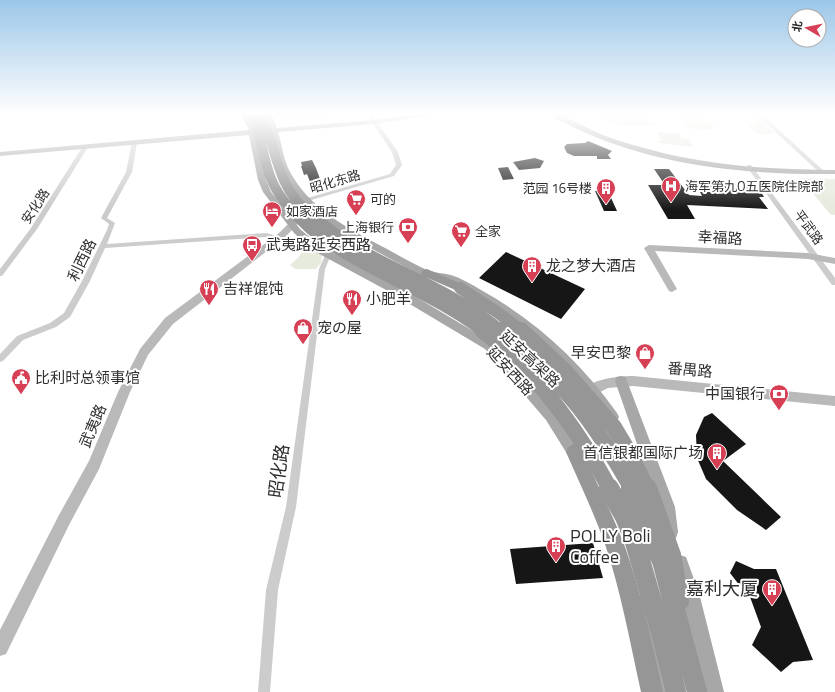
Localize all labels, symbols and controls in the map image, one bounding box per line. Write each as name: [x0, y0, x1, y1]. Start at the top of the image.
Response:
north arrow: [787, 8, 827, 48]
text: 北: [788, 20, 806, 33]
street label: 昭化东路: [307, 164, 363, 198]
hospital icon: 海军第九O五医院住院部: [660, 175, 682, 203]
place label: 海军第九O五医院住院部: [685, 176, 824, 196]
building icon: 范园 16号楼: [595, 177, 617, 205]
place label: 范园 16号楼: [523, 178, 592, 198]
street label: 安化路: [16, 184, 54, 228]
supermarket icon: 可的: [345, 188, 367, 216]
place label: 可的: [370, 189, 396, 209]
hotel icon: 如家酒店: [261, 200, 283, 228]
place label: 如家酒店: [286, 201, 338, 221]
street label: 平武路: [789, 205, 829, 249]
bank icon: 上海银行: [397, 216, 419, 244]
place label: 上海银行: [342, 217, 394, 237]
supermarket icon: 全家: [450, 220, 472, 248]
place label: 全家: [475, 221, 501, 241]
street label: 幸福路: [697, 225, 743, 250]
place label: 武夷路延安西路: [266, 233, 371, 256]
bus stop icon: 武夷路延安西路: [241, 234, 263, 262]
street label: 利西路: [61, 235, 102, 285]
place label: 龙之梦大酒店: [546, 254, 636, 277]
building icon: 龙之梦大酒店: [521, 255, 543, 283]
place label: 吉祥馄饨: [223, 277, 283, 300]
restaurant icon: 吉祥馄饨: [198, 278, 220, 306]
place label: 小肥羊: [366, 287, 411, 310]
restaurant icon: 小肥羊: [341, 288, 363, 316]
place label: 宠の屋: [317, 316, 362, 339]
shop icon: 宠の屋: [292, 317, 314, 345]
street label: 延安高架路: [495, 325, 566, 393]
street label: 延安西路: [481, 341, 539, 400]
place label: 早安巴黎: [571, 341, 631, 364]
shop icon: 早安巴黎: [634, 342, 656, 370]
street label: 番禺路: [667, 356, 713, 383]
place label: 比利时总领事馆: [35, 366, 140, 389]
public building icon: 比利时总领事馆: [10, 367, 32, 395]
place label: 中国银行: [705, 382, 765, 405]
bank icon: 中国银行: [768, 383, 790, 411]
street label: 武夷路: [73, 401, 112, 451]
place label: 首信银都国际广场: [583, 441, 703, 464]
street label: 昭化路: [261, 442, 296, 500]
building icon: 首信银都国际广场: [706, 442, 728, 470]
place label: POLLY Boli Coffee: [570, 522, 651, 570]
building icon: POLLY Boli Coffee: [545, 535, 567, 563]
place label: 嘉利大厦: [686, 575, 758, 602]
building icon: 嘉利大厦: [761, 578, 783, 606]

